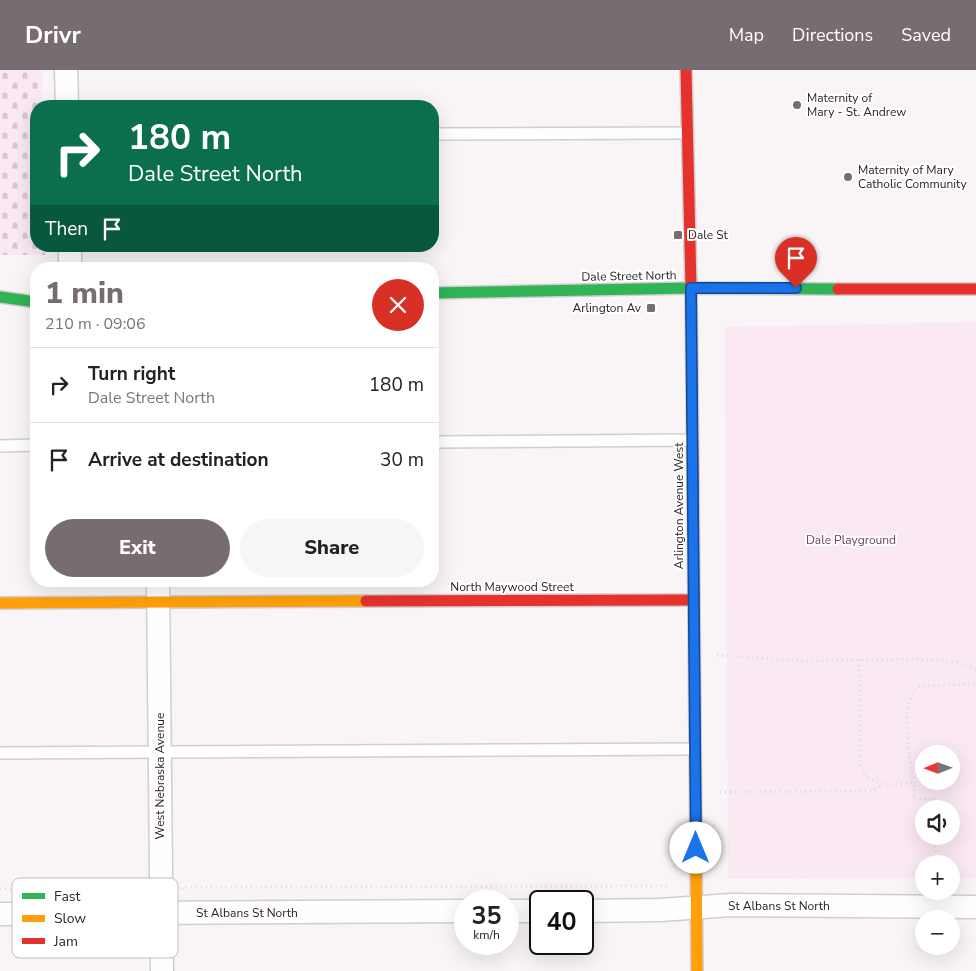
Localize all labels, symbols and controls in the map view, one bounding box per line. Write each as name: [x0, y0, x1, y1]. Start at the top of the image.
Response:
text: Drivr: [25, 19, 81, 51]
text: Map: [729, 23, 764, 47]
text: Directions: [792, 23, 873, 47]
text: Saved: [901, 23, 951, 47]
place label: Maternity of Mary - St. Andrew: [807, 90, 906, 120]
marker: Maternity of Mary - St. Andrew: [791, 99, 803, 111]
text: 180 m: [128, 114, 231, 161]
icon: right: [45, 120, 110, 185]
text: Dale Street North: [128, 159, 303, 189]
place label: Maternity of Mary Catholic Community: [858, 162, 967, 192]
marker: Maternity of Mary Catholic Community: [842, 171, 854, 183]
icon: arrive: [98, 215, 126, 243]
text: Then: [45, 216, 88, 242]
place label: Dale St: [688, 227, 729, 243]
marker: Dale St: [672, 229, 684, 241]
pin: [775, 237, 817, 288]
icon: arrive: [782, 244, 810, 272]
street label: Dale Street North: [581, 267, 677, 285]
text: 1 min: [45, 273, 124, 314]
button: close: [372, 279, 424, 331]
place label: Arlington Av: [572, 300, 642, 316]
marker: Arlington Av: [645, 302, 657, 314]
text: 210 m · 09:06: [45, 313, 146, 335]
text: Turn right: [88, 361, 175, 387]
icon: right: [45, 371, 73, 399]
text: 180 m: [369, 372, 424, 398]
text: Dale Street North: [88, 387, 215, 409]
street label: Arlington Avenue West: [671, 442, 687, 569]
icon: arrive: [45, 446, 73, 474]
text: Arrive at destination: [88, 447, 269, 473]
text: 30 m: [380, 447, 424, 473]
button: Exit: [45, 519, 230, 577]
button: Share: [240, 519, 424, 577]
park label: Dale Playground: [806, 532, 896, 548]
street label: North Maywood Street: [450, 579, 574, 595]
street label: West Nebraska Avenue: [152, 713, 168, 839]
north arrow: [915, 745, 960, 790]
map controls: [915, 745, 960, 955]
button: sound: [915, 800, 960, 845]
position arrow: [669, 821, 721, 873]
button: +: [915, 855, 960, 900]
legend: [12, 878, 178, 958]
text: Fast: [54, 887, 80, 906]
speed limit sign: 40: [529, 890, 594, 955]
street label: St Albans St North: [728, 898, 830, 914]
text: 35: [471, 899, 502, 933]
street label: St Albans St North: [196, 905, 298, 921]
text: Slow: [54, 909, 86, 928]
button: −: [915, 910, 960, 955]
text: km/h: [473, 927, 500, 943]
text: Jam: [53, 932, 78, 951]

